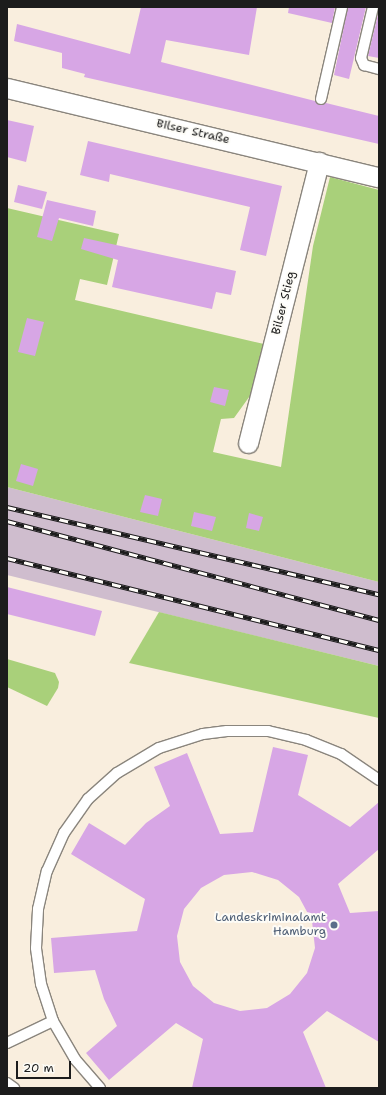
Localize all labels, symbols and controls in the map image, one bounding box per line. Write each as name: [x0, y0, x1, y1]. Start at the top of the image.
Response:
street label: Bilser Straße: [155, 117, 231, 147]
street label: Bilser Stieg: [269, 270, 299, 336]
place label: Landeskriminalamt Hamburg: [215, 911, 326, 939]
marker: Landeskriminalamt Hamburg: [329, 920, 339, 930]
scale bar: [18, 1053, 73, 1079]
text: 20 m: [23, 1060, 54, 1076]

